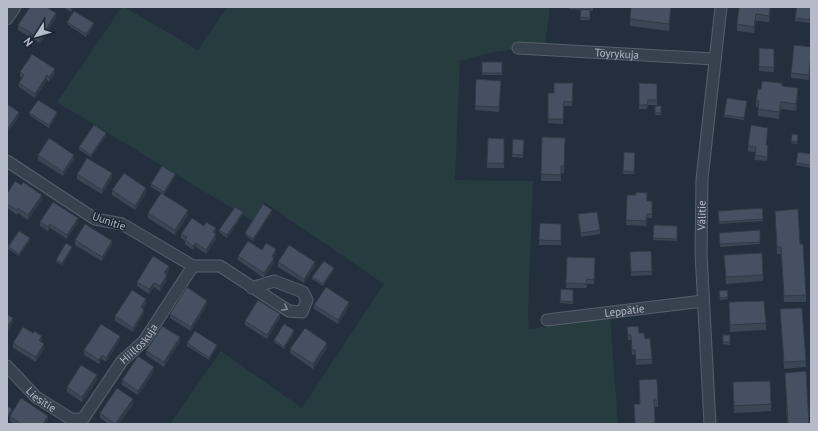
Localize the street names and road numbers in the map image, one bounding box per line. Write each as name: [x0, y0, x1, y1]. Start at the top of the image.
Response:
street label: Töyrykuja: [594, 45, 639, 62]
street label: Välitie: [694, 200, 709, 231]
street label: Uunitie: [90, 209, 128, 233]
street label: Leppätie: [604, 301, 646, 320]
street label: Hiilloskuja: [117, 321, 160, 367]
street label: Liesitie: [23, 384, 59, 415]

